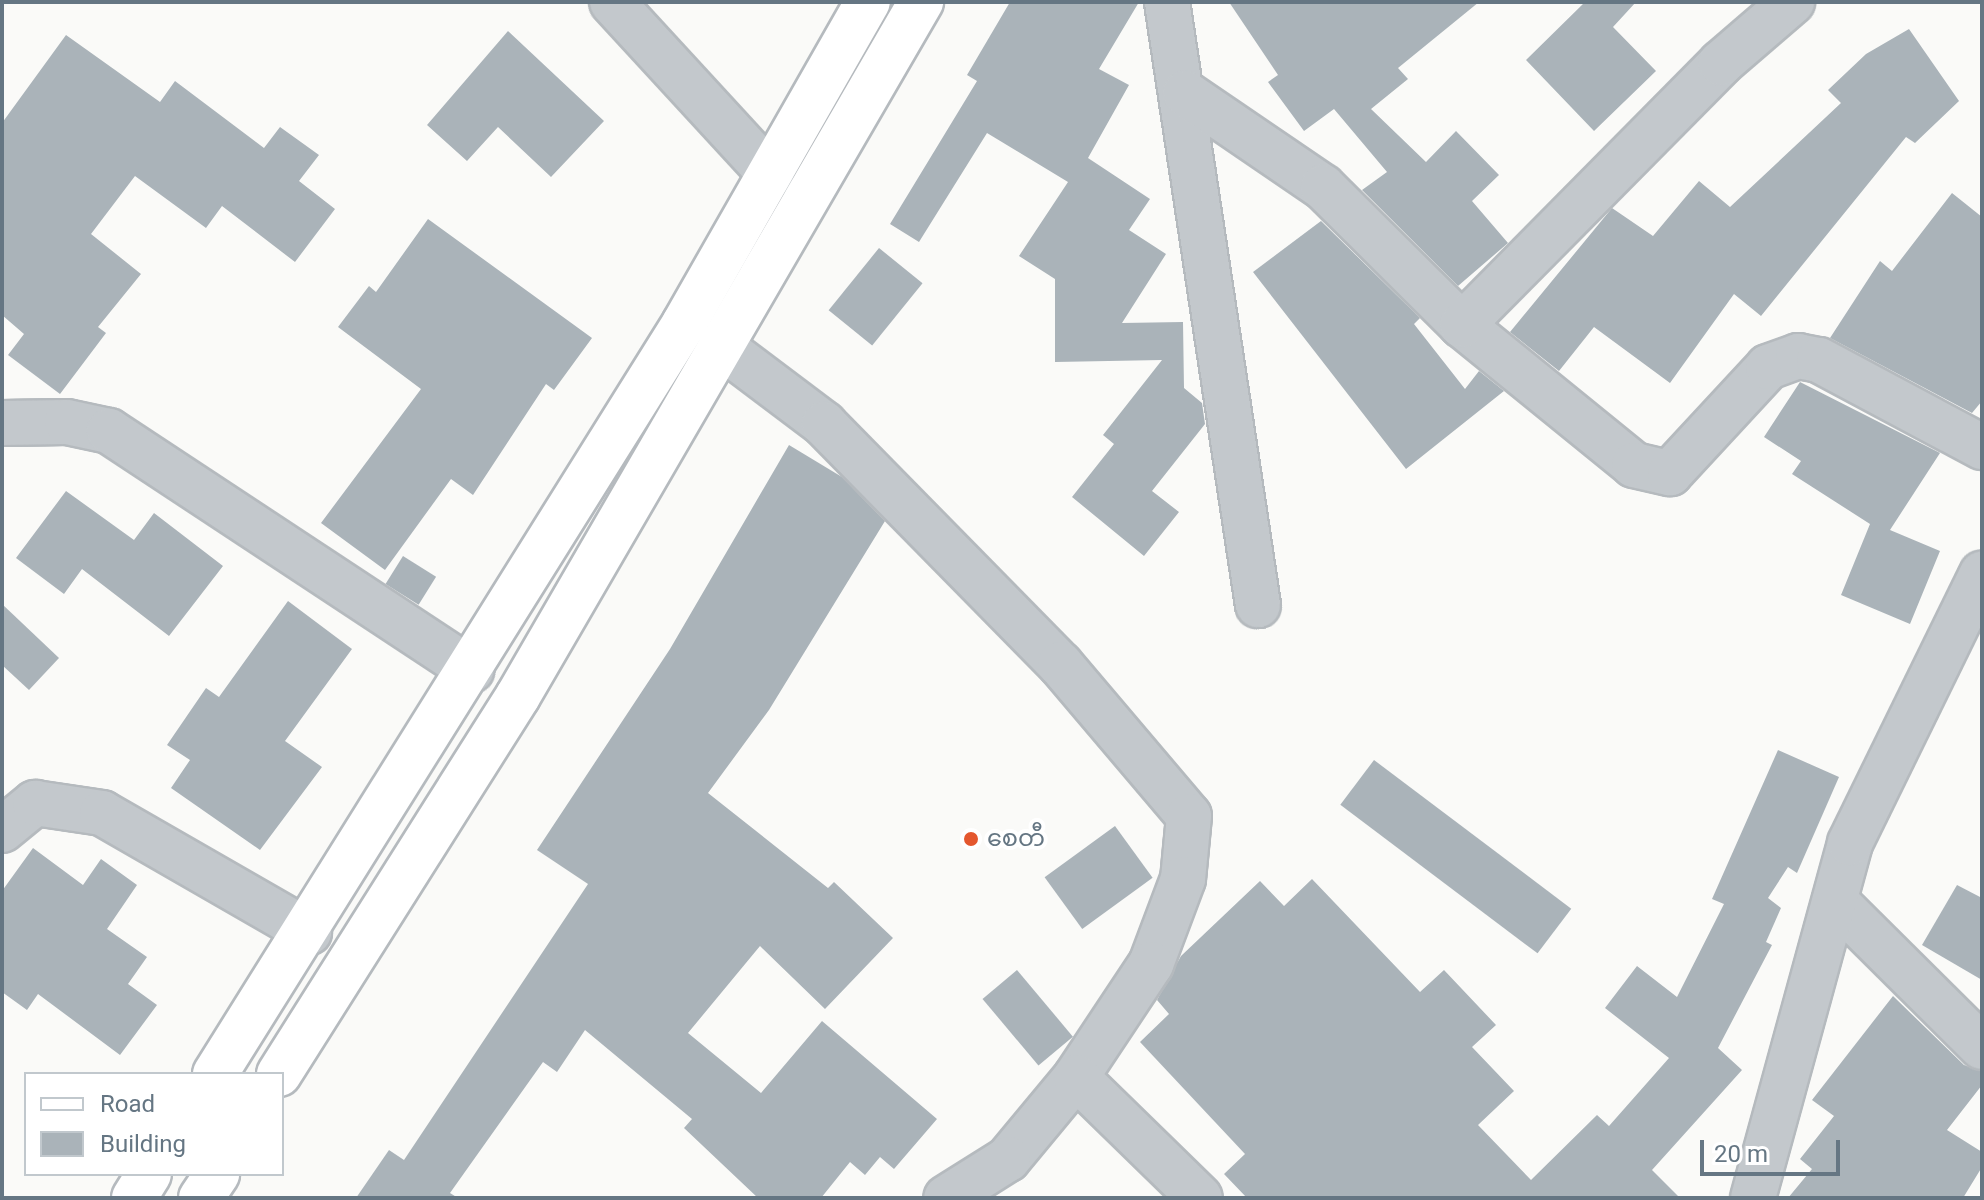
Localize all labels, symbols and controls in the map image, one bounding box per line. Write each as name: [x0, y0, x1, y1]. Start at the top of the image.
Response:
place label: စေတီ: [987, 825, 1045, 853]
marker: စေတီ: [962, 830, 980, 848]
legend: [24, 1072, 284, 1176]
text: Road: [100, 1090, 155, 1118]
scale bar: [1704, 1124, 1844, 1174]
text: Building: [100, 1130, 186, 1158]
text: 20 m: [1714, 1140, 1768, 1168]

